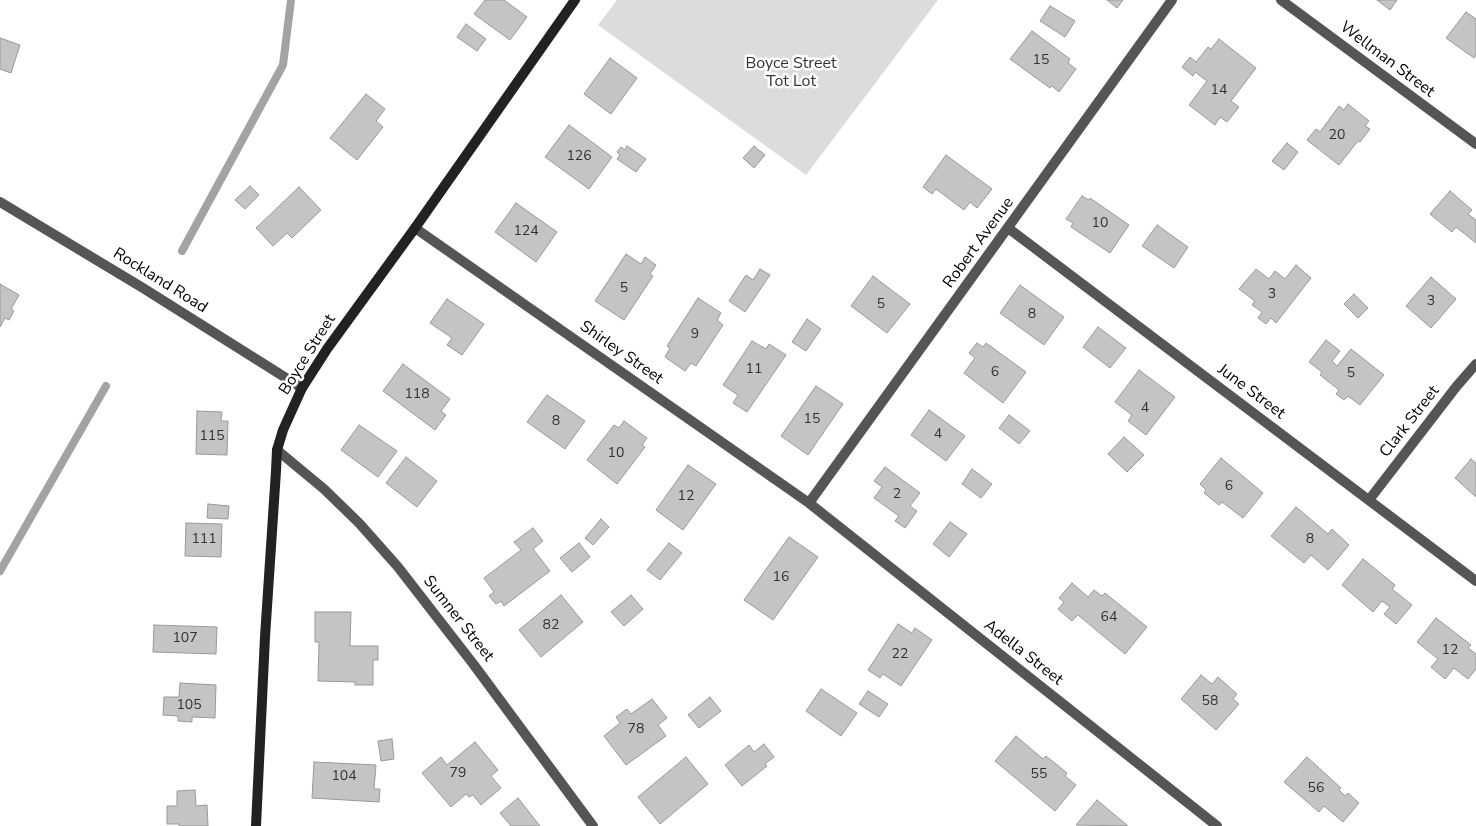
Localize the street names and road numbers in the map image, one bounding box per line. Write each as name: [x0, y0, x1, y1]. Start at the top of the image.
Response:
street label: Wellman Street: [1336, 18, 1438, 102]
street label: Robert Avenue: [940, 194, 1018, 292]
street label: Rockland Road: [109, 244, 211, 318]
street label: Boyce Street: [276, 311, 340, 399]
street label: Shirley Street: [576, 317, 666, 389]
street label: June Street: [1213, 360, 1289, 424]
street label: Clark Street: [1376, 382, 1444, 462]
street label: Sumner Street: [419, 572, 497, 666]
street label: Adella Street: [980, 616, 1066, 690]

